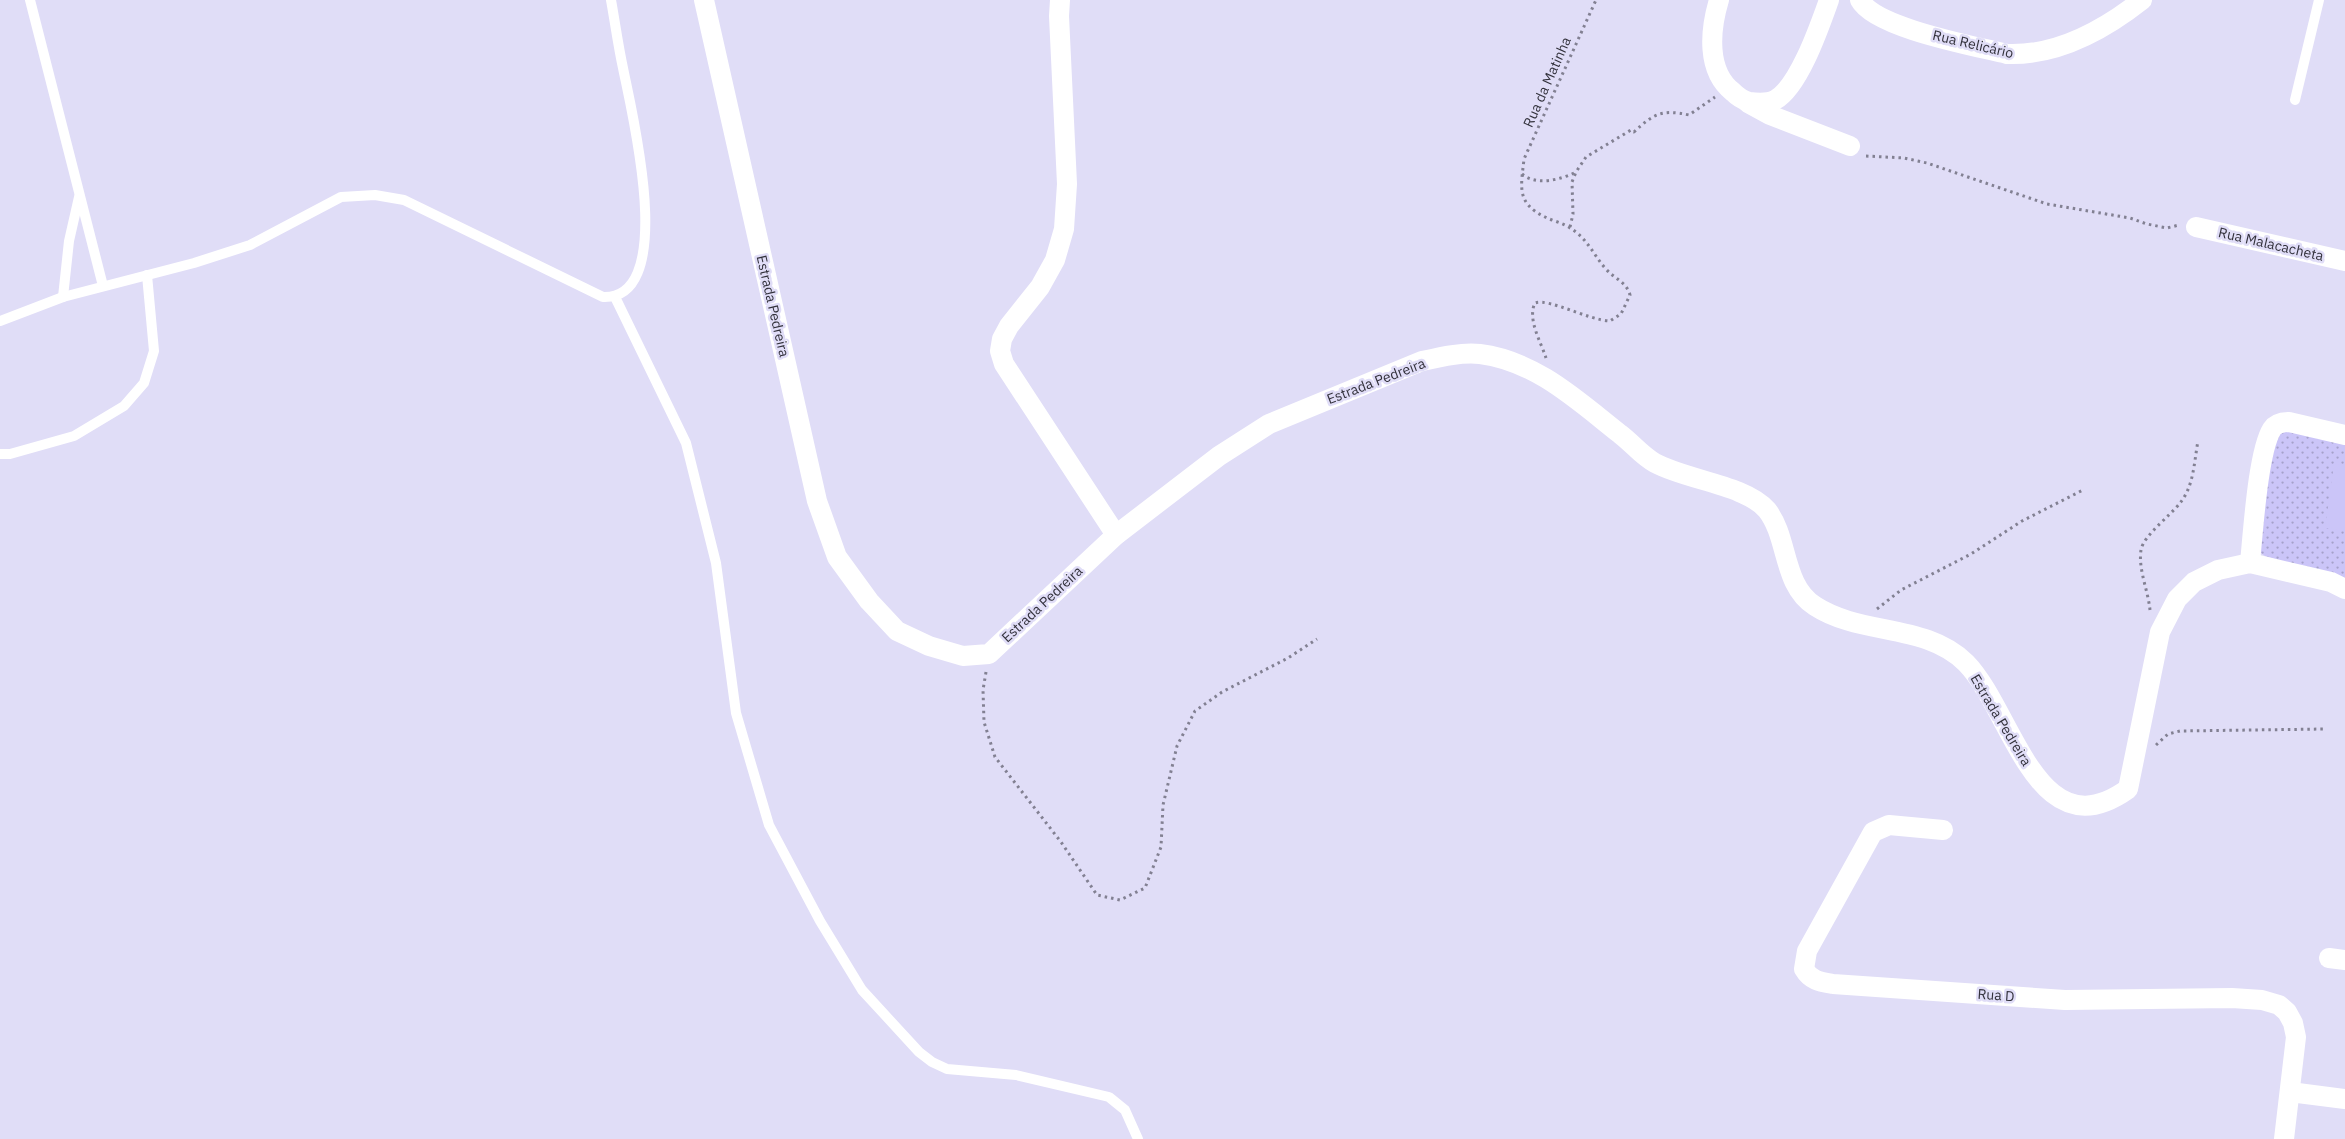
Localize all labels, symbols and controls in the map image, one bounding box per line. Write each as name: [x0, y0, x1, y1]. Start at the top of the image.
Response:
street label: Rua Relicário: [1931, 26, 2015, 62]
street label: Rua da Matinha: [1519, 33, 1575, 130]
street label: Rua Malacacheta: [2217, 223, 2326, 265]
street label: Estrada Pedreira: [753, 253, 794, 359]
street label: Estrada Pedreira: [1324, 354, 1428, 408]
street label: Estrada Pedreira: [998, 562, 1087, 646]
street label: Estrada Pedreira: [1966, 671, 2036, 770]
street label: Rua D: [1977, 985, 2015, 1005]

